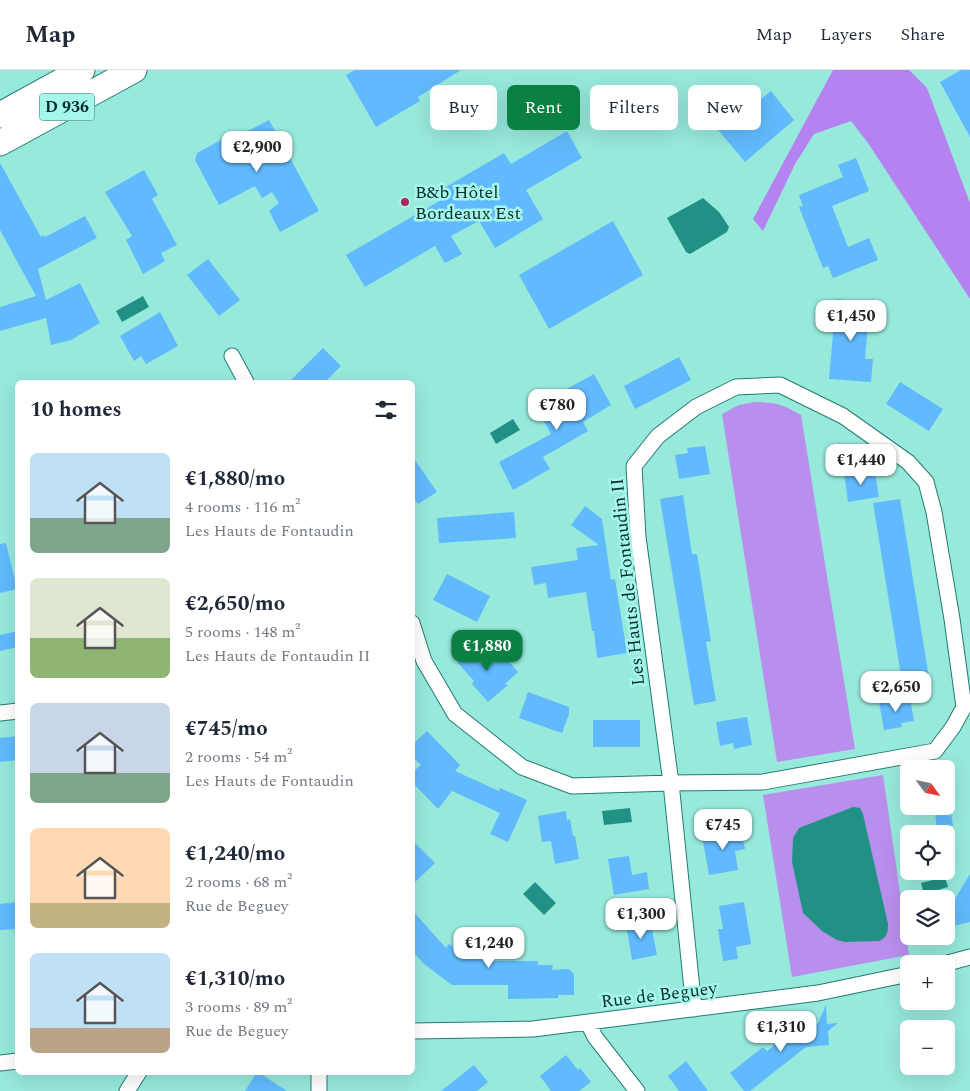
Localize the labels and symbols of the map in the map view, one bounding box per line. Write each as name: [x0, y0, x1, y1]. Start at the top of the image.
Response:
road number: D 936: [40, 94, 94, 121]
pin: €2,900: [216, 131, 298, 173]
place label: B&b Hôtel Bordeaux Est: [415, 179, 521, 227]
marker: B&b Hôtel Bordeaux Est: [399, 196, 411, 208]
pin: €1,450: [810, 300, 892, 342]
pin: €780: [527, 388, 587, 431]
pin: €1,440: [820, 444, 902, 486]
street label: Les Hauts de Fontaudin II: [604, 477, 652, 687]
pin: €1,880: [446, 630, 528, 672]
pin: €2,650: [855, 670, 937, 713]
north arrow: [900, 760, 955, 815]
pin: €745: [693, 808, 753, 851]
pin: €1,300: [600, 898, 682, 940]
pin: €1,240: [448, 926, 530, 969]
street label: Rue de Beguey: [600, 974, 720, 1015]
pin: €1,310: [740, 1010, 822, 1053]

